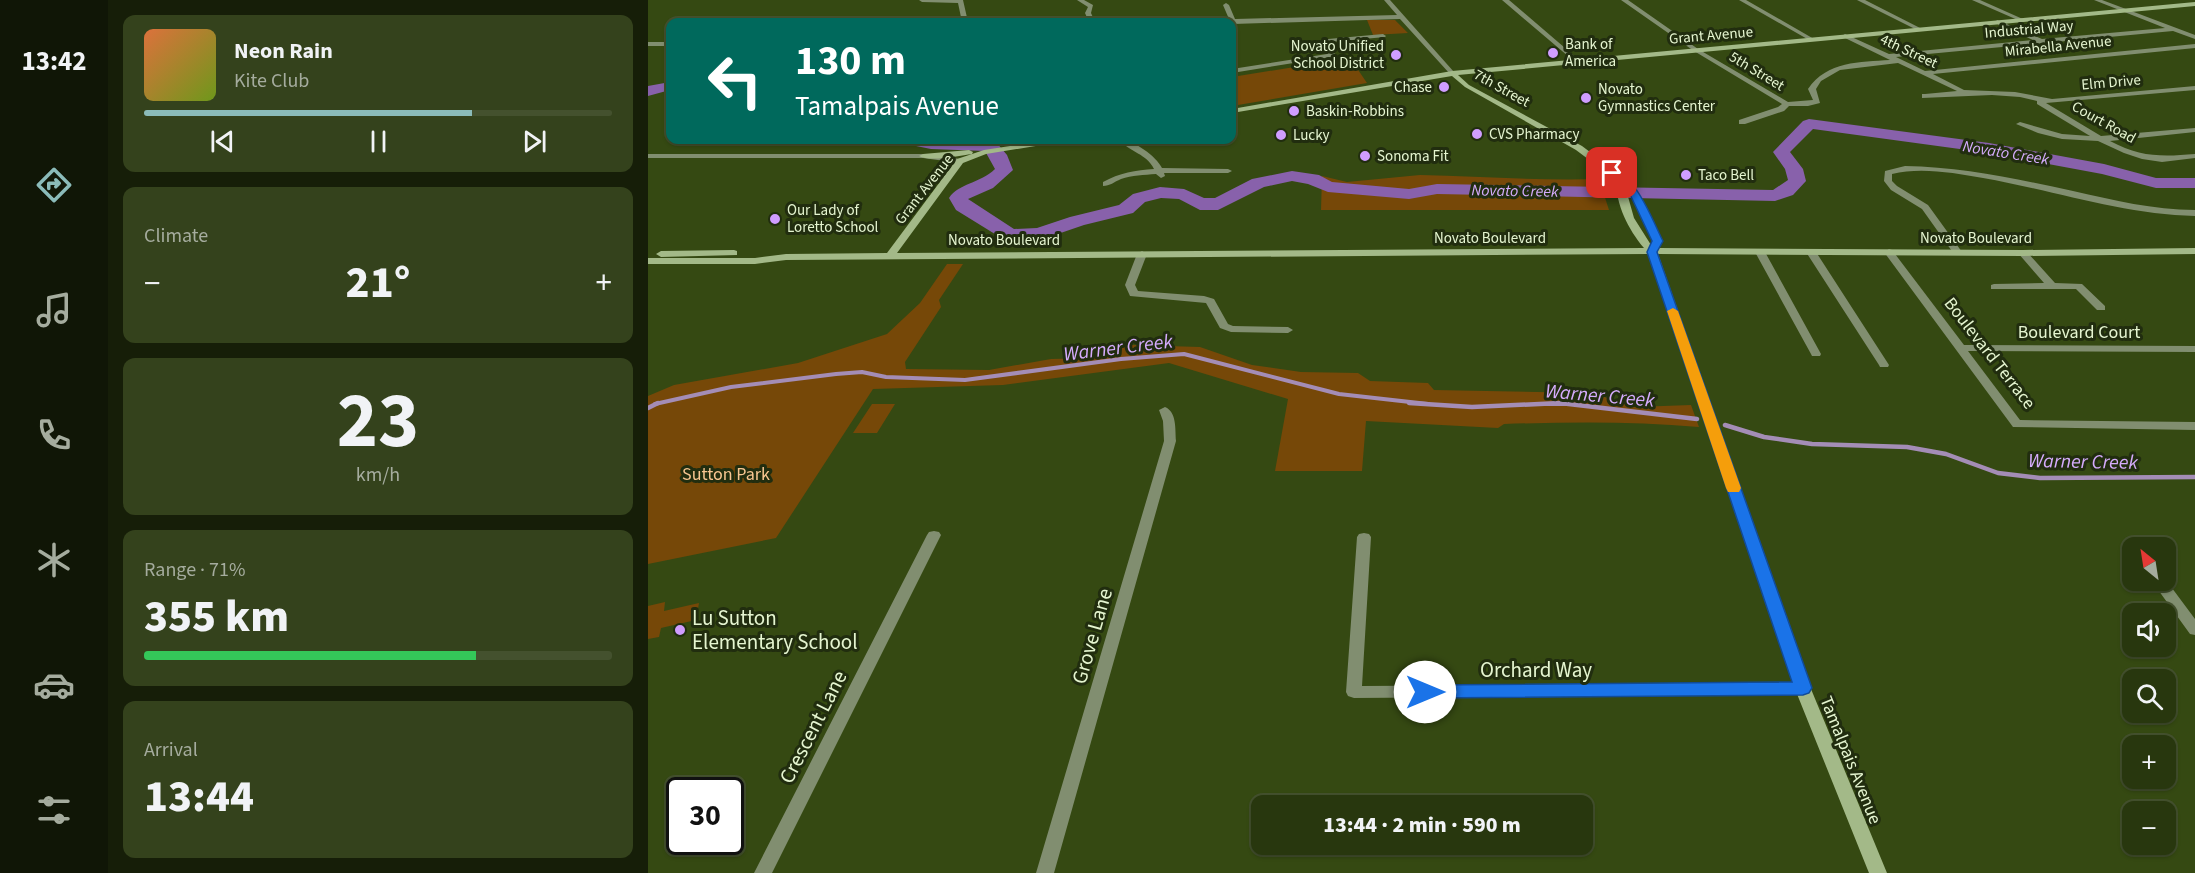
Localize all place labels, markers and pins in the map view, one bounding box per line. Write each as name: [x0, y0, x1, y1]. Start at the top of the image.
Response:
place label: Bank of America: [1565, 34, 1616, 72]
place label: Novato Unified School District: [1291, 36, 1384, 74]
marker: Bank of America: [1546, 46, 1560, 60]
marker: Novato Unified School District: [1389, 48, 1403, 62]
place label: Chase: [1394, 77, 1432, 98]
place label: Novato Gymnastics Center: [1598, 79, 1716, 117]
marker: Chase: [1437, 80, 1451, 94]
marker: Novato Gymnastics Center: [1579, 91, 1593, 105]
place label: Baskin-Robbins: [1306, 101, 1404, 122]
marker: Baskin-Robbins: [1287, 104, 1301, 118]
place label: CVS Pharmacy: [1489, 124, 1579, 145]
place label: Lucky: [1293, 125, 1330, 146]
marker: CVS Pharmacy: [1470, 127, 1484, 141]
marker: Lucky: [1274, 128, 1288, 142]
place label: Sonoma Fit: [1377, 146, 1449, 167]
pin: [1586, 147, 1637, 198]
marker: Sonoma Fit: [1358, 149, 1372, 163]
place label: Taco Bell: [1698, 165, 1754, 186]
marker: Taco Bell: [1679, 168, 1693, 182]
place label: Our Lady of Loretto School: [787, 200, 879, 238]
marker: Our Lady of Loretto School: [768, 212, 782, 226]
place label: Lu Sutton Elementary School: [692, 603, 858, 657]
marker: Lu Sutton Elementary School: [673, 623, 687, 637]

